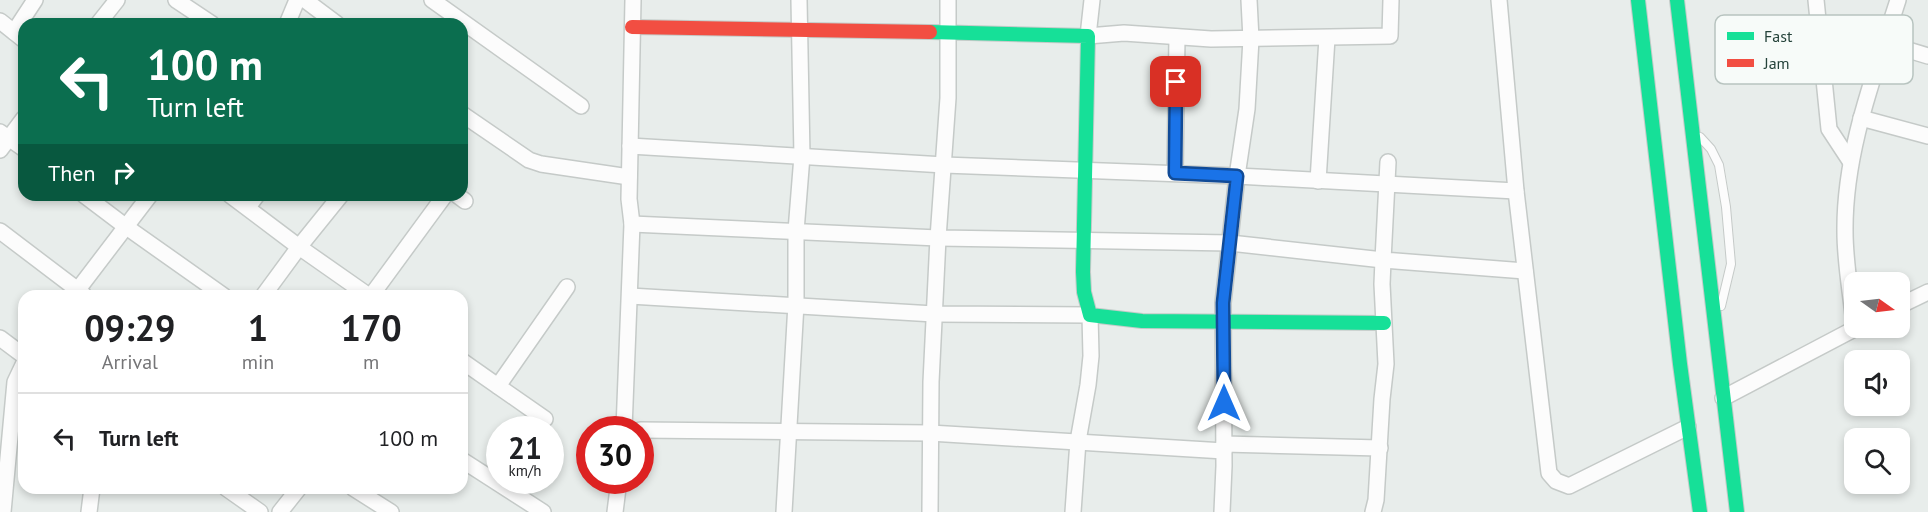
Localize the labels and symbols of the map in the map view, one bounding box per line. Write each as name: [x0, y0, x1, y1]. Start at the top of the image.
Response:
legend: [1715, 15, 1913, 84]
text: Fast: [1764, 26, 1793, 46]
text: Jam: [1763, 53, 1790, 73]
pin: [1150, 56, 1201, 107]
north arrow: [1844, 272, 1910, 338]
position arrow: [1192, 371, 1256, 435]
speed limit sign: 30: [576, 416, 654, 494]

